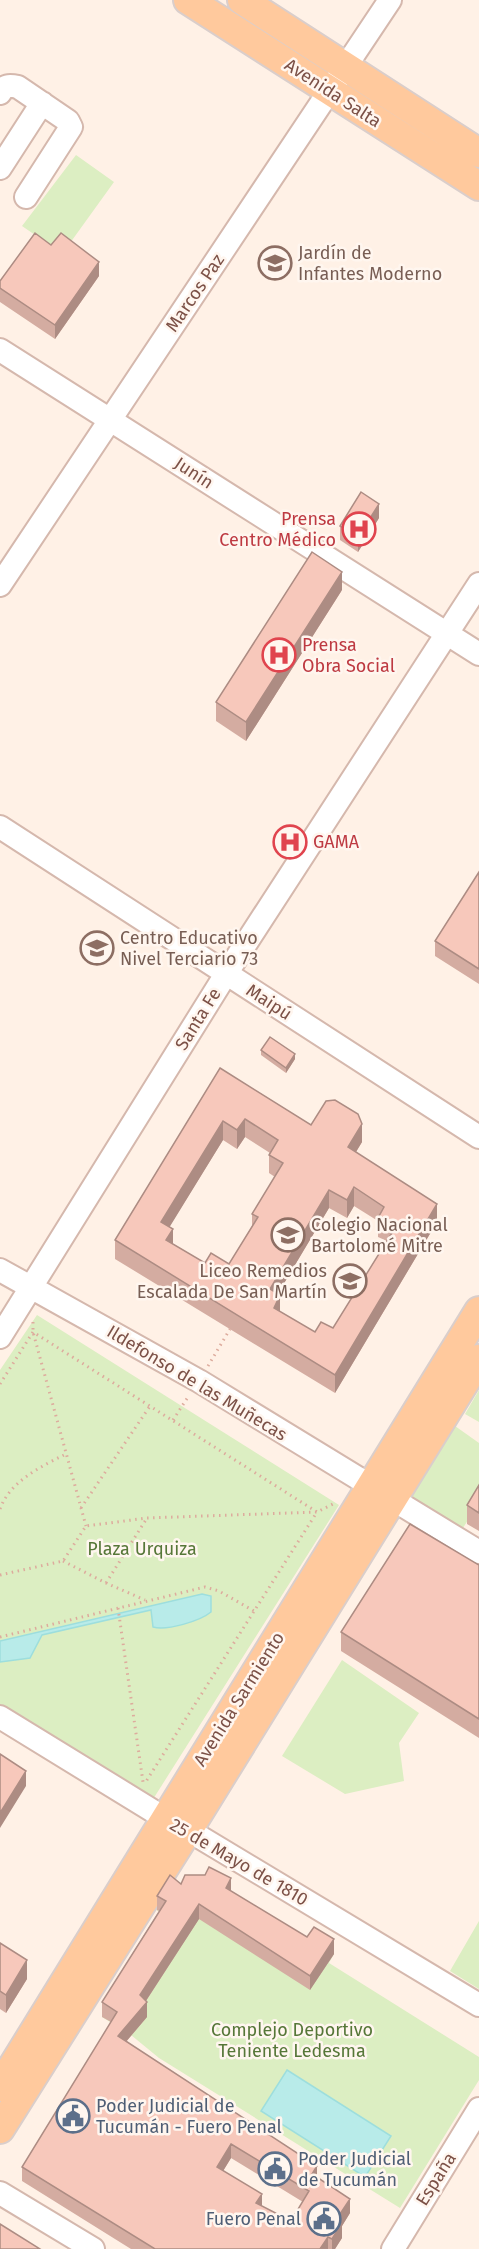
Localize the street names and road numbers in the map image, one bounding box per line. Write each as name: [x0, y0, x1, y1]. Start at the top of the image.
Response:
street label: Avenida Salta: [281, 54, 385, 132]
street label: Marcos Paz: [161, 250, 229, 336]
street label: Junín: [170, 452, 218, 494]
street label: Maipú: [242, 979, 296, 1025]
street label: Santa Fe: [170, 984, 226, 1054]
street label: Ildefonso de las Muñecas: [103, 1320, 291, 1446]
street label: Avenida Sarmiento: [189, 1628, 289, 1770]
street label: 25 de Mayo de 1810: [166, 1813, 312, 1911]
street label: España: [411, 2148, 461, 2210]

